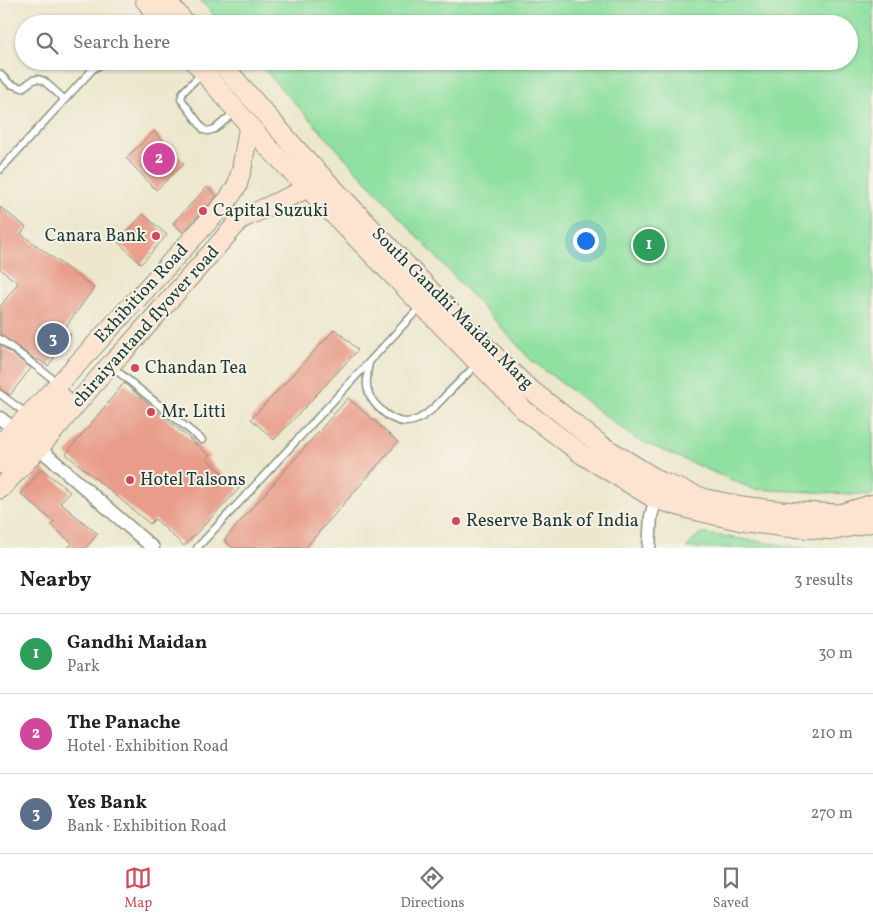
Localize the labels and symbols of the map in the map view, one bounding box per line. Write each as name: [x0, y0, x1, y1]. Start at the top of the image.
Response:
pin: 2: [143, 140, 175, 178]
place label: Capital Suzuki: [213, 199, 328, 224]
marker: Capital Suzuki: [197, 205, 209, 217]
street label: South Gandhi Maidan Marg: [365, 222, 539, 396]
place label: Canara Bank: [45, 224, 146, 249]
pin: 1: [633, 226, 665, 264]
your location: [573, 228, 599, 254]
marker: Canara Bank: [150, 230, 162, 242]
street label: Exhibition Road: [89, 239, 195, 349]
street label: chiraiyantand flyover road: [66, 240, 226, 414]
pin: 3: [37, 320, 69, 358]
place label: Chandan Tea: [145, 356, 247, 381]
marker: Chandan Tea: [129, 362, 141, 374]
place label: Mr. Litti: [161, 400, 226, 425]
marker: Mr. Litti: [145, 406, 157, 418]
place label: Hotel Talsons: [140, 468, 246, 493]
marker: Hotel Talsons: [124, 474, 136, 486]
place label: Reserve Bank of India: [466, 509, 639, 534]
marker: Reserve Bank of India: [450, 515, 462, 527]

